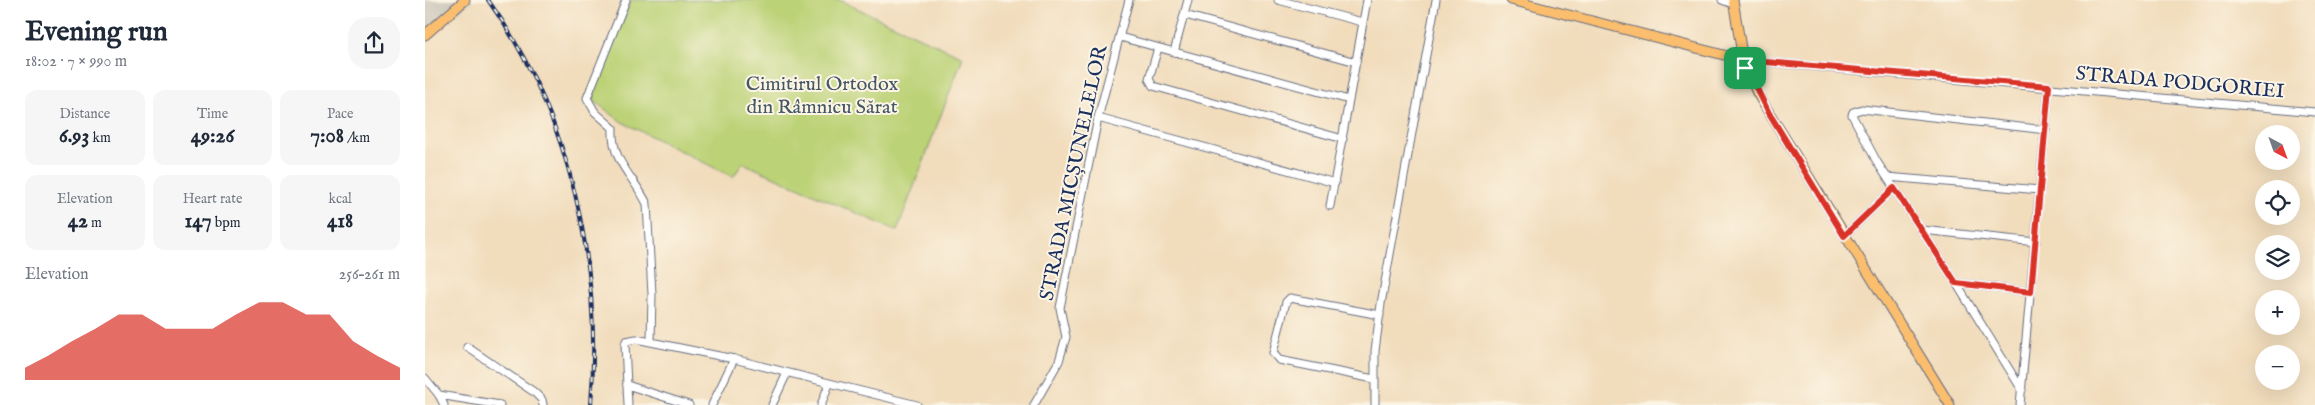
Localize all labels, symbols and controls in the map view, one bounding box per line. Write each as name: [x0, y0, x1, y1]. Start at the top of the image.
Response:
text: Evening run: [25, 15, 168, 50]
button: share: [348, 17, 400, 69]
street label: STRADA MICȘUNELELOR: [1035, 42, 1114, 303]
pin: [1724, 47, 1766, 89]
text: 18:02 · 7 × 990 m: [25, 52, 127, 72]
icon: arrive: [1731, 54, 1759, 82]
street label: STRADA PODGORIEI: [2075, 61, 2286, 105]
park label: Cimitirul Ortodox din Râmnicu Sărat: [746, 72, 899, 120]
text: Distance: [60, 105, 110, 123]
text: Time: [197, 105, 228, 123]
text: Pace: [327, 105, 353, 123]
text: 6.93: [59, 123, 89, 150]
text: 49:26: [191, 123, 234, 150]
text: 7:08: [310, 123, 344, 150]
north arrow: [2255, 125, 2300, 170]
map controls: [2255, 125, 2300, 390]
text: km: [89, 129, 111, 147]
text: /km: [344, 129, 370, 147]
button: locate: [2255, 180, 2300, 225]
text: Elevation: [57, 190, 113, 208]
text: Heart rate: [183, 190, 242, 208]
text: kcal: [328, 190, 352, 208]
text: 42: [68, 208, 88, 235]
text: 147: [184, 208, 212, 235]
text: 418: [327, 208, 353, 235]
text: m: [88, 214, 102, 232]
text: bpm: [212, 214, 241, 232]
button: layers: [2255, 235, 2300, 280]
text: Elevation: [25, 265, 88, 285]
text: 256–261 m: [339, 265, 400, 285]
button: +: [2255, 290, 2300, 335]
button: −: [2255, 345, 2300, 390]

